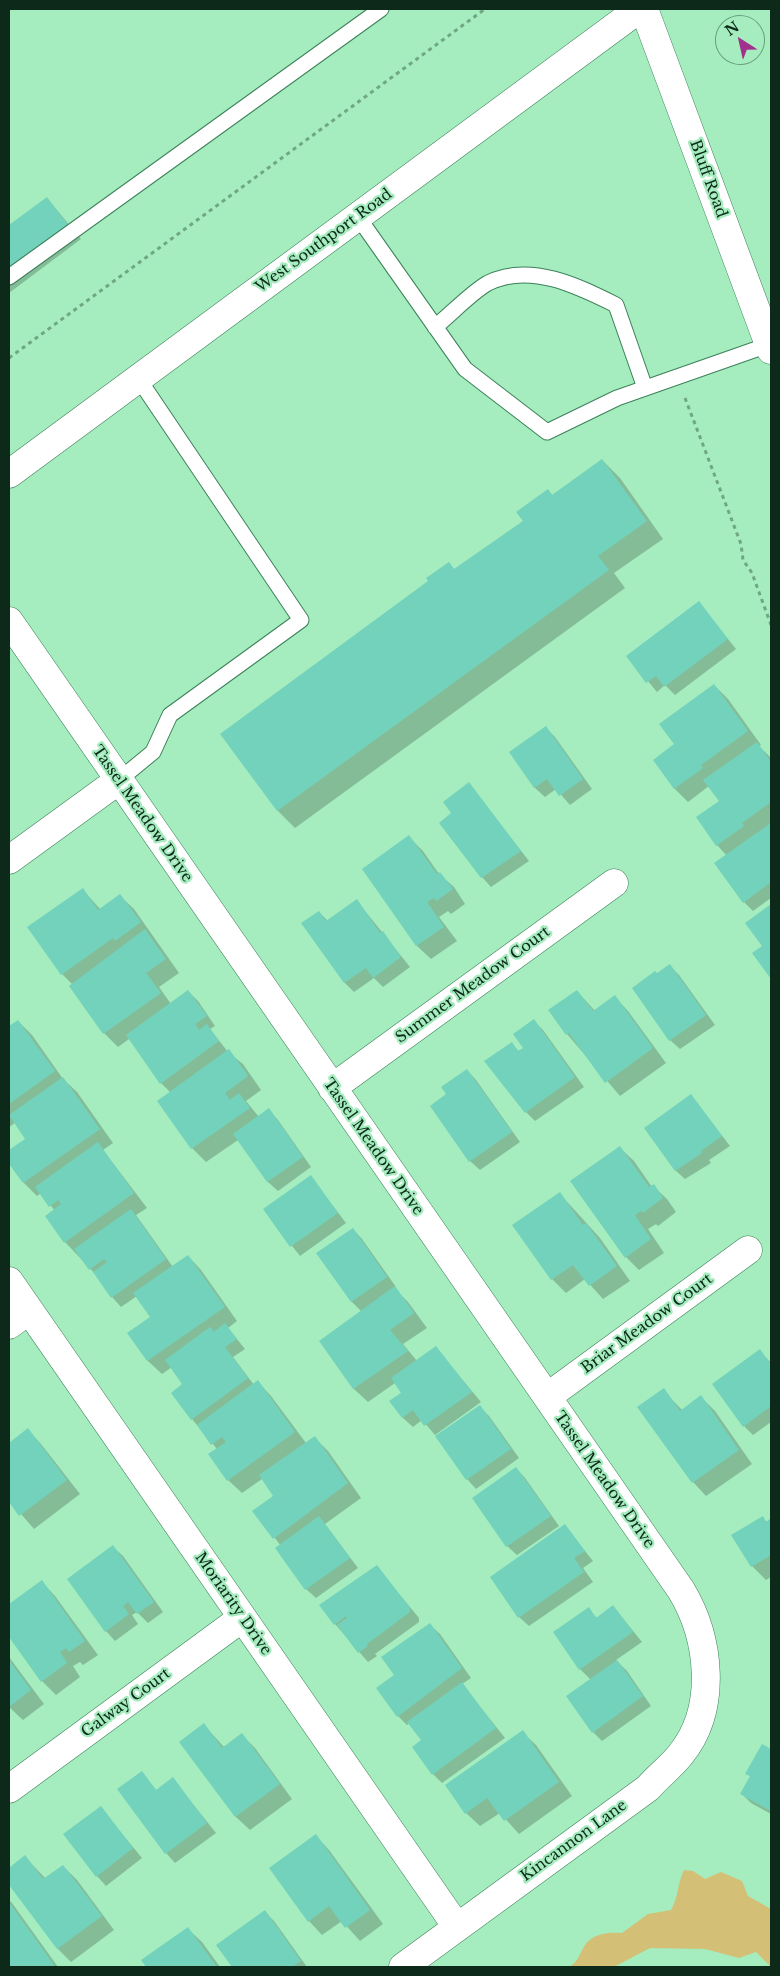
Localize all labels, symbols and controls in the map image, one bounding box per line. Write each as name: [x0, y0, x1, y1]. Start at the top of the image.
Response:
north arrow: [715, 15, 765, 65]
text: N: [721, 17, 743, 40]
street label: Bluff Road: [686, 138, 730, 220]
street label: West Southport Road: [252, 185, 396, 297]
street label: Tassel Meadow Drive: [88, 742, 196, 886]
street label: Summer Meadow Court: [392, 923, 554, 1047]
street label: Tassel Meadow Drive: [319, 1075, 427, 1219]
street label: Briar Meadow Court: [578, 1270, 716, 1378]
street label: Tassel Meadow Drive: [550, 1408, 658, 1552]
street label: Moriarity Drive: [191, 1549, 275, 1659]
street label: Galway Court: [78, 1665, 174, 1741]
street label: Kincannon Lane: [517, 1796, 631, 1886]

